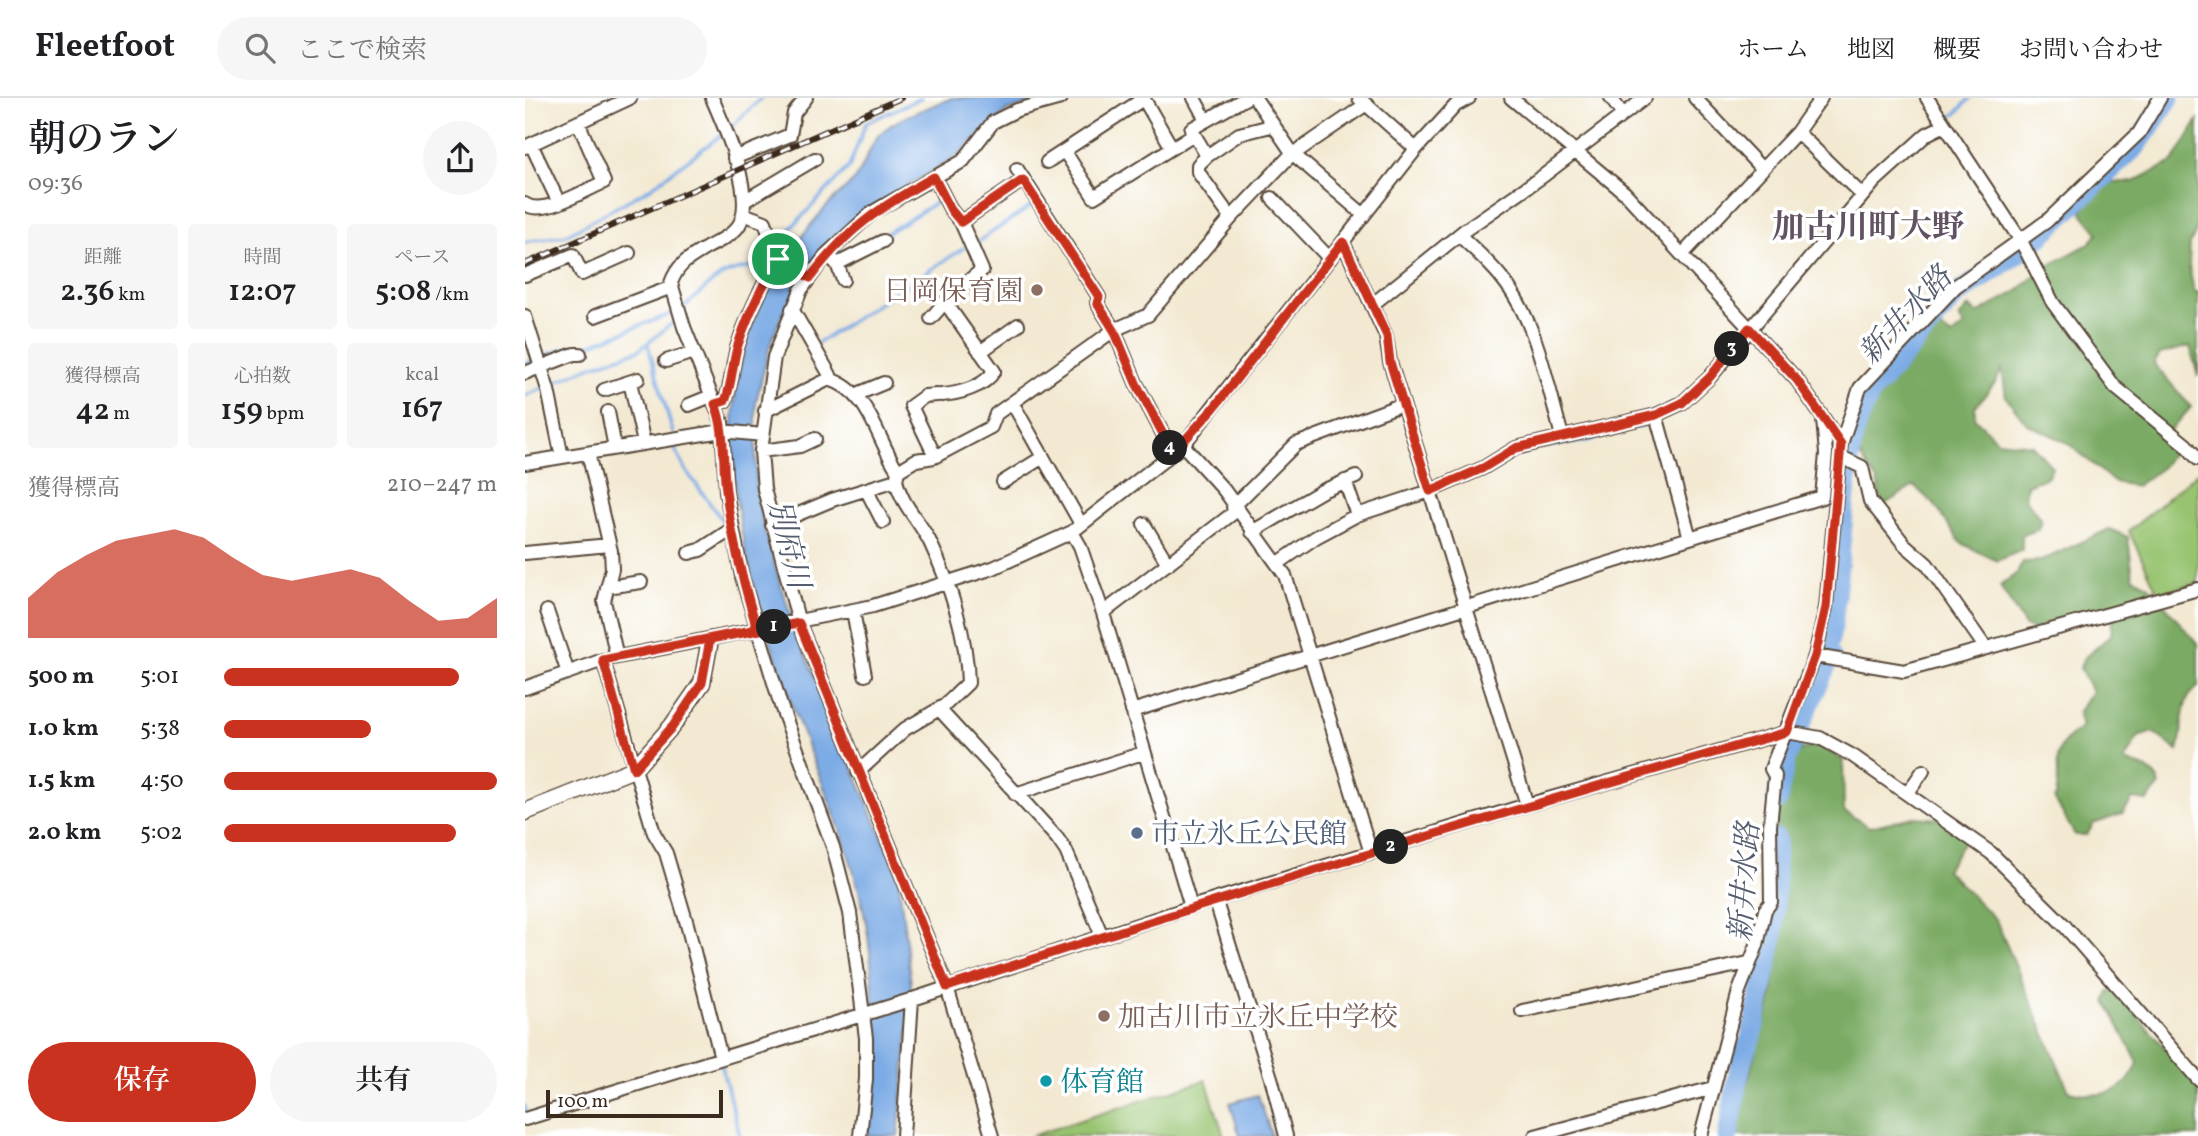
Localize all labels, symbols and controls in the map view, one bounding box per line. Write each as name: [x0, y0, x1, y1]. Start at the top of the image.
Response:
search box: [217, 17, 707, 80]
text: Fleetfoot: [35, 25, 175, 71]
icon: search: [241, 29, 279, 67]
text: ここで検索: [297, 33, 427, 69]
text: ホーム: [1737, 34, 1809, 68]
text: 地図: [1847, 34, 1895, 68]
text: 概要: [1933, 34, 1981, 68]
text: お問い合わせ: [2019, 34, 2163, 68]
text: 朝のラン: [28, 115, 180, 168]
button: share: [423, 121, 497, 195]
text: 09:36: [28, 168, 83, 200]
district label: 加古川町大野: [1772, 207, 1964, 251]
pin: [748, 229, 808, 289]
icon: arrive: [759, 240, 797, 278]
text: 距離: [84, 245, 122, 271]
text: 時間: [243, 245, 282, 271]
text: ペース: [394, 245, 450, 271]
water label: 新井水路: [1850, 257, 1964, 375]
text: 2.36: [60, 271, 114, 313]
text: 12:07: [228, 271, 297, 313]
text: 5:08: [375, 271, 432, 313]
place label: 日岡保育園: [883, 273, 1023, 312]
text: km: [114, 282, 145, 308]
text: /km: [432, 282, 469, 308]
marker: 日岡保育園: [1029, 282, 1045, 298]
pin: 3: [1715, 331, 1749, 366]
text: 3: [1727, 335, 1736, 361]
text: kcal: [405, 362, 439, 388]
text: 獲得標高: [65, 364, 141, 390]
text: 心拍数: [234, 364, 291, 390]
text: 167: [401, 388, 443, 430]
text: 42: [76, 390, 109, 432]
text: 159: [220, 390, 263, 432]
text: m: [109, 401, 130, 427]
text: bpm: [263, 401, 305, 427]
pin: 4: [1153, 430, 1187, 466]
text: 4: [1164, 434, 1175, 460]
text: 210–247 m: [387, 469, 497, 501]
text: 獲得標高: [28, 473, 120, 505]
water label: 別府川: [756, 496, 819, 596]
pin: 1: [757, 610, 791, 644]
text: 1: [770, 613, 777, 639]
text: 500 m: [28, 661, 94, 693]
text: 5:01: [140, 661, 179, 693]
text: 1.0 km: [28, 713, 99, 745]
text: 5:38: [140, 713, 180, 745]
text: 1.5 km: [28, 765, 95, 797]
text: 4:50: [140, 765, 184, 797]
place label: 市立氷丘公民館: [1151, 816, 1347, 855]
text: 2.0 km: [28, 817, 101, 849]
text: 5:02: [140, 817, 183, 849]
water label: 新井水路: [1721, 819, 1771, 943]
marker: 市立氷丘公民館: [1129, 825, 1145, 841]
pin: 2: [1373, 830, 1409, 864]
text: 2: [1386, 833, 1395, 859]
place label: 加古川市立氷丘中学校: [1118, 999, 1398, 1038]
marker: 加古川市立氷丘中学校: [1096, 1008, 1112, 1024]
button: 保存: [28, 1042, 256, 1122]
button: 共有: [270, 1042, 497, 1122]
place label: 体育館: [1060, 1064, 1144, 1103]
marker: 体育館: [1038, 1073, 1054, 1089]
scale bar: [546, 1087, 723, 1119]
text: 100 m: [557, 1089, 608, 1115]

